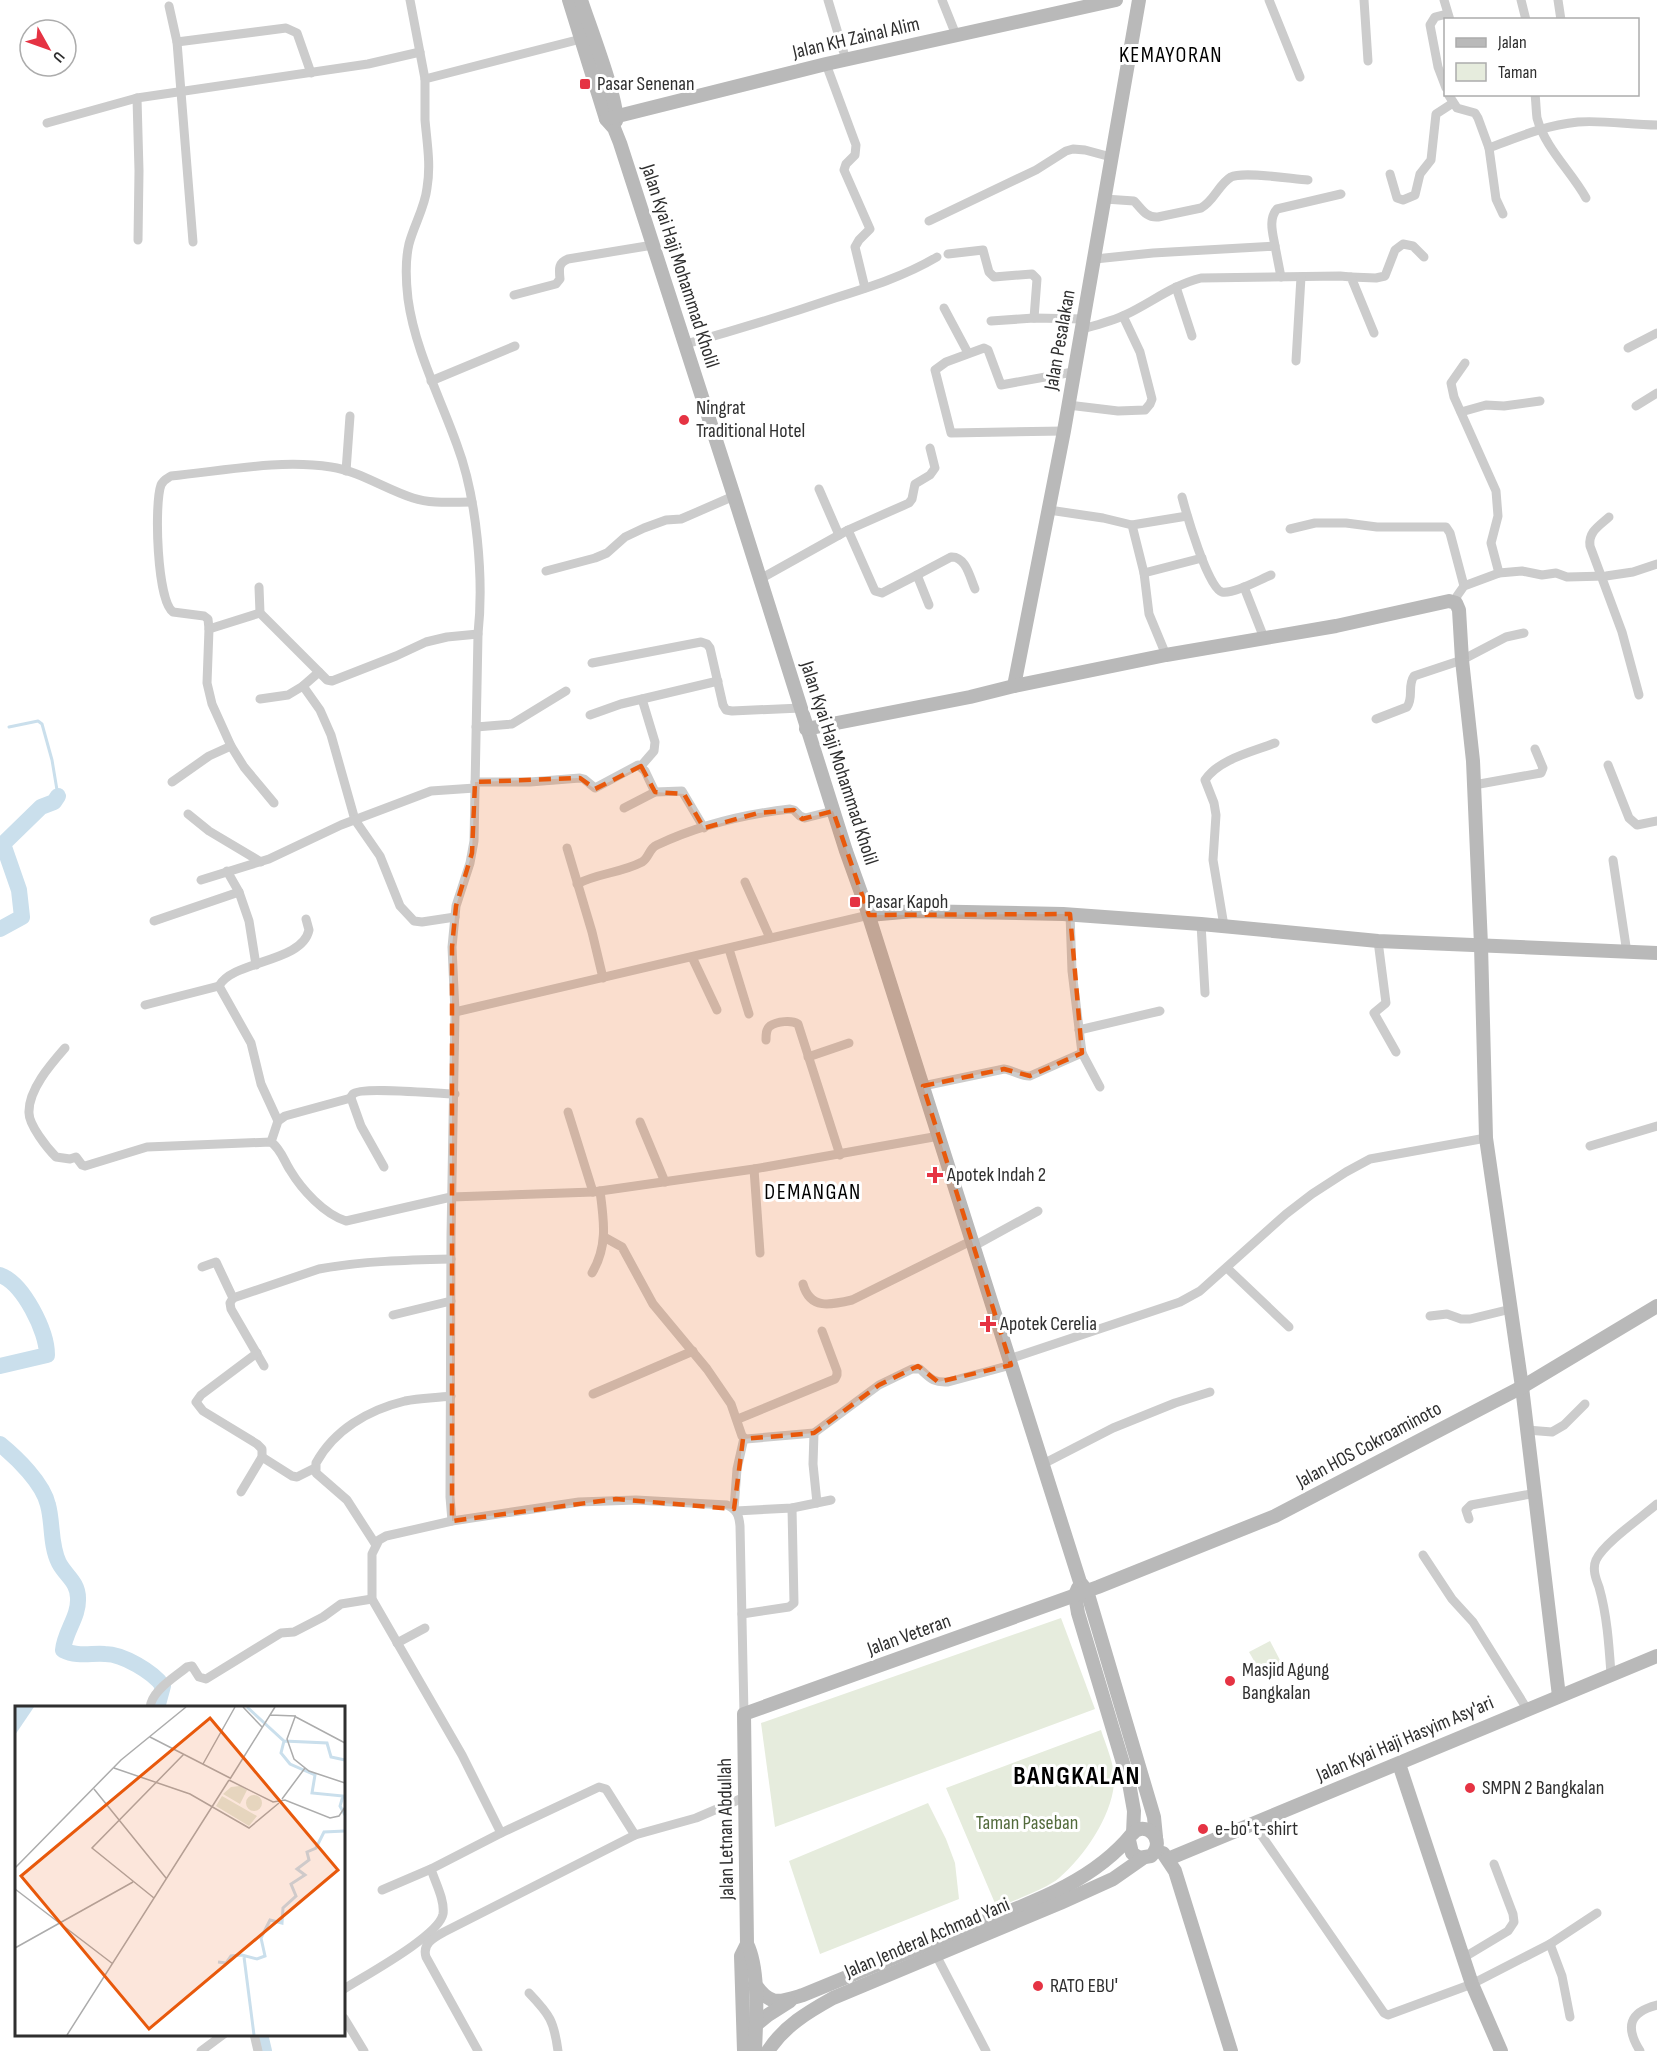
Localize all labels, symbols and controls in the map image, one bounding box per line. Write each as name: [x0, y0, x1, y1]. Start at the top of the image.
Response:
street label: Jalan KH Zainal Alim: [789, 12, 922, 64]
north arrow: [18, 18, 78, 78]
legend: [1444, 18, 1639, 96]
text: Jalan: [1497, 32, 1527, 53]
district label: KEMAYORAN: [1119, 42, 1223, 69]
text: U: [48, 47, 68, 66]
text: Taman: [1498, 62, 1537, 83]
place label: Pasar Senenan: [597, 72, 695, 96]
marker: Pasar Senenan: [578, 77, 592, 91]
street label: Jalan Kyai Haji Mohammad Kholil: [635, 160, 724, 371]
street label: Jalan Pesalakan: [1039, 288, 1081, 393]
place label: Ningrat Traditional Hotel: [696, 396, 805, 443]
marker: Ningrat Traditional Hotel: [677, 413, 691, 427]
street label: Jalan Kyai Haji Mohammad Kholil: [794, 657, 883, 868]
place label: Pasar Kapoh: [867, 890, 948, 914]
marker: Pasar Kapoh: [848, 895, 862, 909]
place label: Apotek Indah 2: [946, 1163, 1046, 1187]
marker: Apotek Indah 2: [928, 1168, 942, 1182]
district label: DEMANGAN: [764, 1179, 862, 1206]
place label: Apotek Cerelia: [999, 1312, 1097, 1336]
marker: Apotek Cerelia: [981, 1317, 995, 1331]
street label: Jalan HOS Cokroaminoto: [1291, 1397, 1446, 1494]
street label: Jalan Veteran: [863, 1609, 954, 1661]
place label: Masjid Agung Bangkalan: [1242, 1658, 1329, 1705]
marker: Masjid Agung Bangkalan: [1223, 1674, 1237, 1688]
street label: Jalan Kyai Haji Hasyim Asy'ari: [1312, 1691, 1497, 1788]
inset map: [15, 1706, 345, 2036]
street label: Jalan Letnan Abdullah: [713, 1758, 739, 1901]
district label: BANGKALAN: [1013, 1761, 1141, 1792]
place label: SMPN 2 Bangkalan: [1482, 1776, 1604, 1800]
marker: SMPN 2 Bangkalan: [1463, 1781, 1477, 1795]
park label: Taman Paseban: [976, 1811, 1078, 1835]
place label: e-bo' t-shirt: [1215, 1817, 1298, 1841]
marker: e-bo' t-shirt: [1196, 1822, 1210, 1836]
street label: Jalan Jenderal Achmad Yani: [840, 1892, 1013, 1984]
place label: RATO EBU': [1050, 1974, 1118, 1998]
marker: RATO EBU': [1031, 1979, 1045, 1993]

